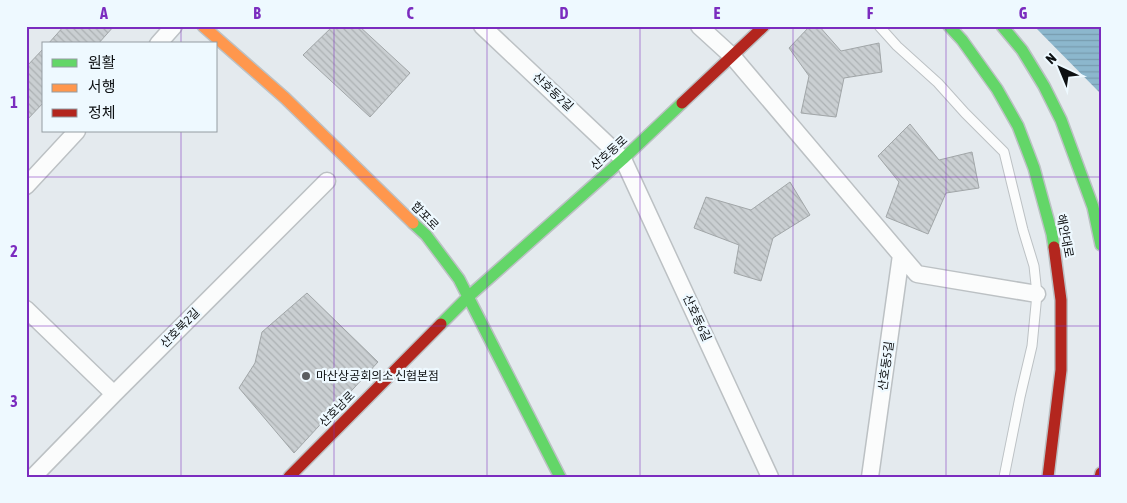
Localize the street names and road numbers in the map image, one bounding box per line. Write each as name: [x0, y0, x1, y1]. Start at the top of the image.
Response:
street label: 산호동2길: [530, 70, 576, 114]
street label: 산호동로: [588, 133, 630, 173]
street label: 합포로: [408, 199, 442, 233]
street label: 해안대로: [1054, 213, 1076, 259]
street label: 산호동6길: [680, 292, 714, 344]
street label: 산호북2길: [157, 305, 203, 351]
street label: 산호동5길: [876, 340, 896, 392]
street label: 산호남로: [316, 388, 358, 430]

